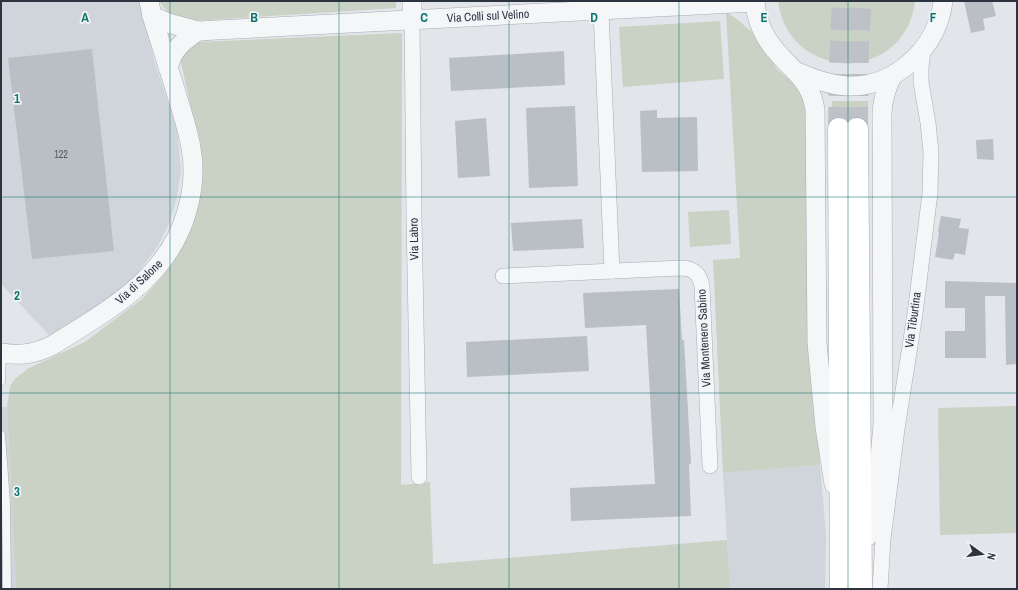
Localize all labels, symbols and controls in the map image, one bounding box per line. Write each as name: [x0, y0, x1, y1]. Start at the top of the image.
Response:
street label: Via Colli sul Velino: [446, 6, 530, 26]
text: A: [81, 9, 89, 26]
text: B: [250, 9, 258, 26]
text: C: [420, 9, 428, 26]
text: D: [590, 9, 598, 26]
text: E: [760, 9, 768, 26]
text: F: [930, 9, 937, 26]
text: 1: [14, 90, 20, 107]
house number: 122: [54, 148, 68, 161]
street label: Via Labro: [406, 218, 422, 260]
street label: Via di Salone: [112, 256, 166, 308]
text: 2: [14, 287, 20, 304]
street label: Via Montenero Sabino: [693, 288, 715, 388]
street label: Via Tiburtina: [901, 290, 925, 349]
text: 3: [14, 483, 20, 500]
north arrow: [962, 534, 1002, 574]
text: N: [984, 552, 999, 561]

